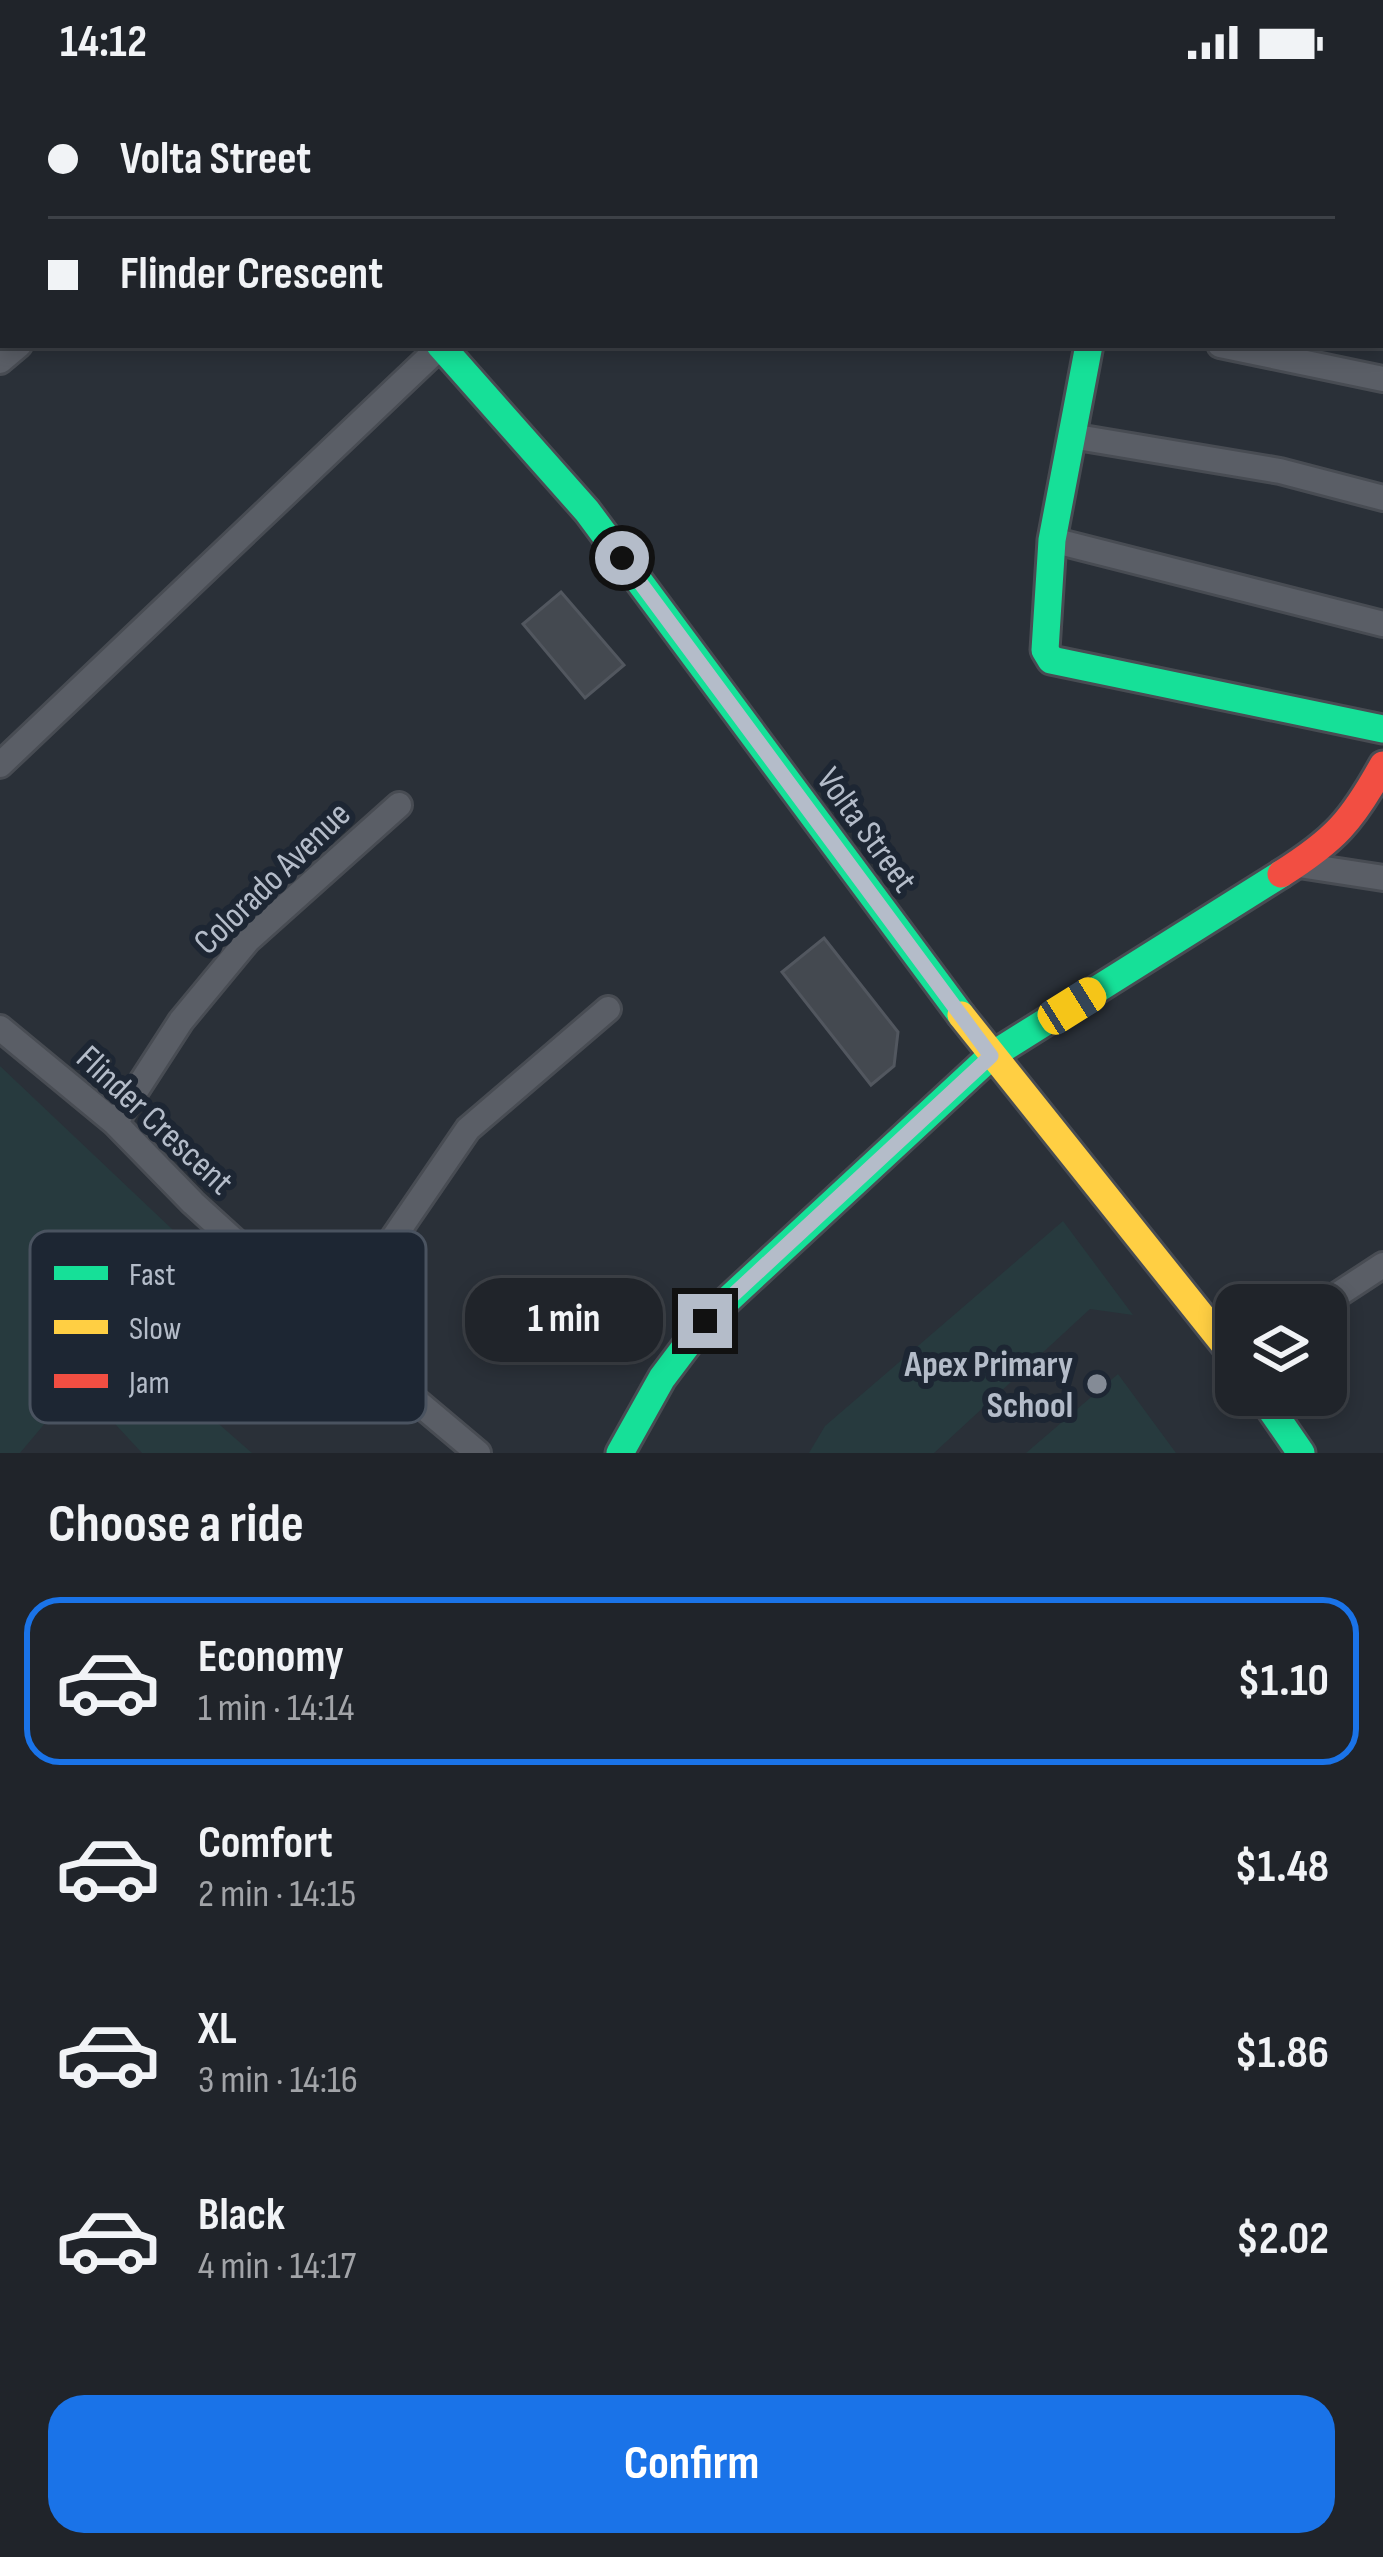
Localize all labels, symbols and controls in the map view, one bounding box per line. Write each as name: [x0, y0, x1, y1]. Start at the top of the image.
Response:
text: 14:12: [60, 15, 147, 70]
text: Volta Street: [120, 132, 311, 187]
text: Flinder Crescent: [120, 247, 383, 302]
route start: [595, 531, 649, 585]
street label: Volta Street: [807, 760, 925, 901]
street label: Colorado Avenue: [185, 794, 360, 964]
car: [1032, 972, 1112, 1040]
street label: Flinder Crescent: [67, 1037, 242, 1204]
legend: [30, 1231, 426, 1423]
text: Fast: [129, 1255, 176, 1295]
callout: 1 min: [465, 1279, 663, 1363]
map controls: [1215, 1284, 1347, 1416]
button: layers: [1215, 1284, 1347, 1416]
route end: [678, 1294, 732, 1348]
text: 1 min: [528, 1296, 600, 1343]
text: Slow: [129, 1309, 181, 1349]
place label: Apex Primary School: [904, 1344, 1073, 1428]
text: Jam: [128, 1363, 170, 1403]
marker: Apex Primary School: [1084, 1371, 1110, 1397]
text: Choose a ride: [48, 1492, 304, 1557]
icon: car: [54, 1627, 162, 1735]
text: Economy: [198, 1630, 344, 1685]
text: $1.10: [1238, 1654, 1329, 1709]
text: 1 min · 14:14: [198, 1685, 354, 1732]
icon: car: [54, 1813, 162, 1921]
text: Comfort: [198, 1816, 333, 1871]
text: $1.48: [1235, 1840, 1329, 1895]
text: 2 min · 14:15: [198, 1871, 356, 1918]
icon: car: [54, 1999, 162, 2107]
text: XL: [198, 2002, 237, 2057]
text: $1.86: [1235, 2026, 1329, 2081]
text: 3 min · 14:16: [198, 2057, 358, 2104]
icon: car: [54, 2185, 162, 2293]
text: Black: [198, 2188, 285, 2243]
text: $2.02: [1236, 2212, 1329, 2267]
text: 4 min · 14:17: [198, 2243, 356, 2290]
button: Confirm: [48, 2395, 1335, 2533]

